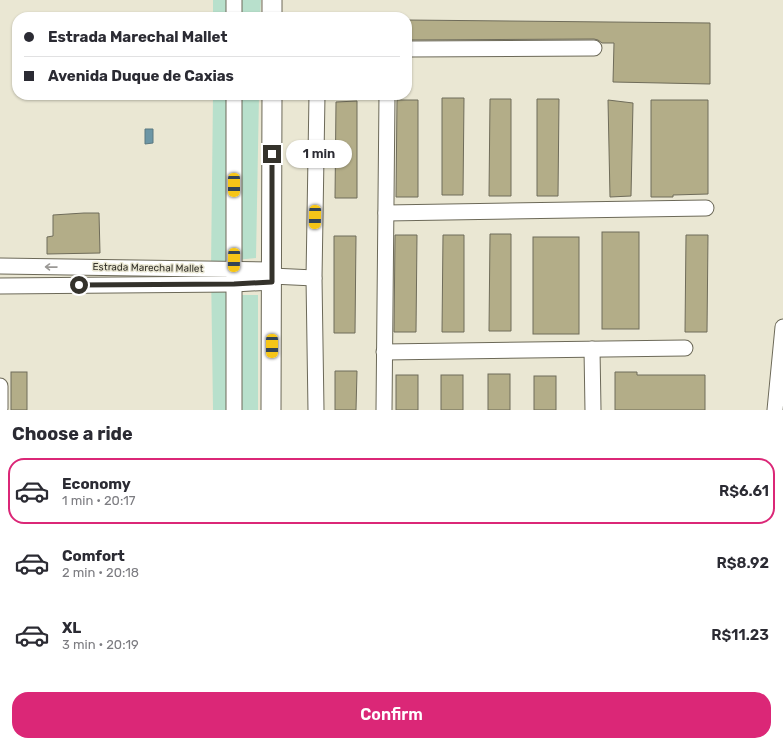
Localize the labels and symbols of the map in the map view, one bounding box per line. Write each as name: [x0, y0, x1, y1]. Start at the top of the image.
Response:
callout: 1 min: [286, 140, 352, 168]
route end: [263, 145, 281, 163]
car: [228, 173, 240, 197]
car: [309, 205, 321, 229]
car: [228, 248, 240, 272]
street label: Estrada Marechal Mallet: [93, 261, 204, 275]
one-way arrow: [45, 263, 58, 270]
route start: [70, 276, 88, 294]
car: [266, 334, 278, 358]

